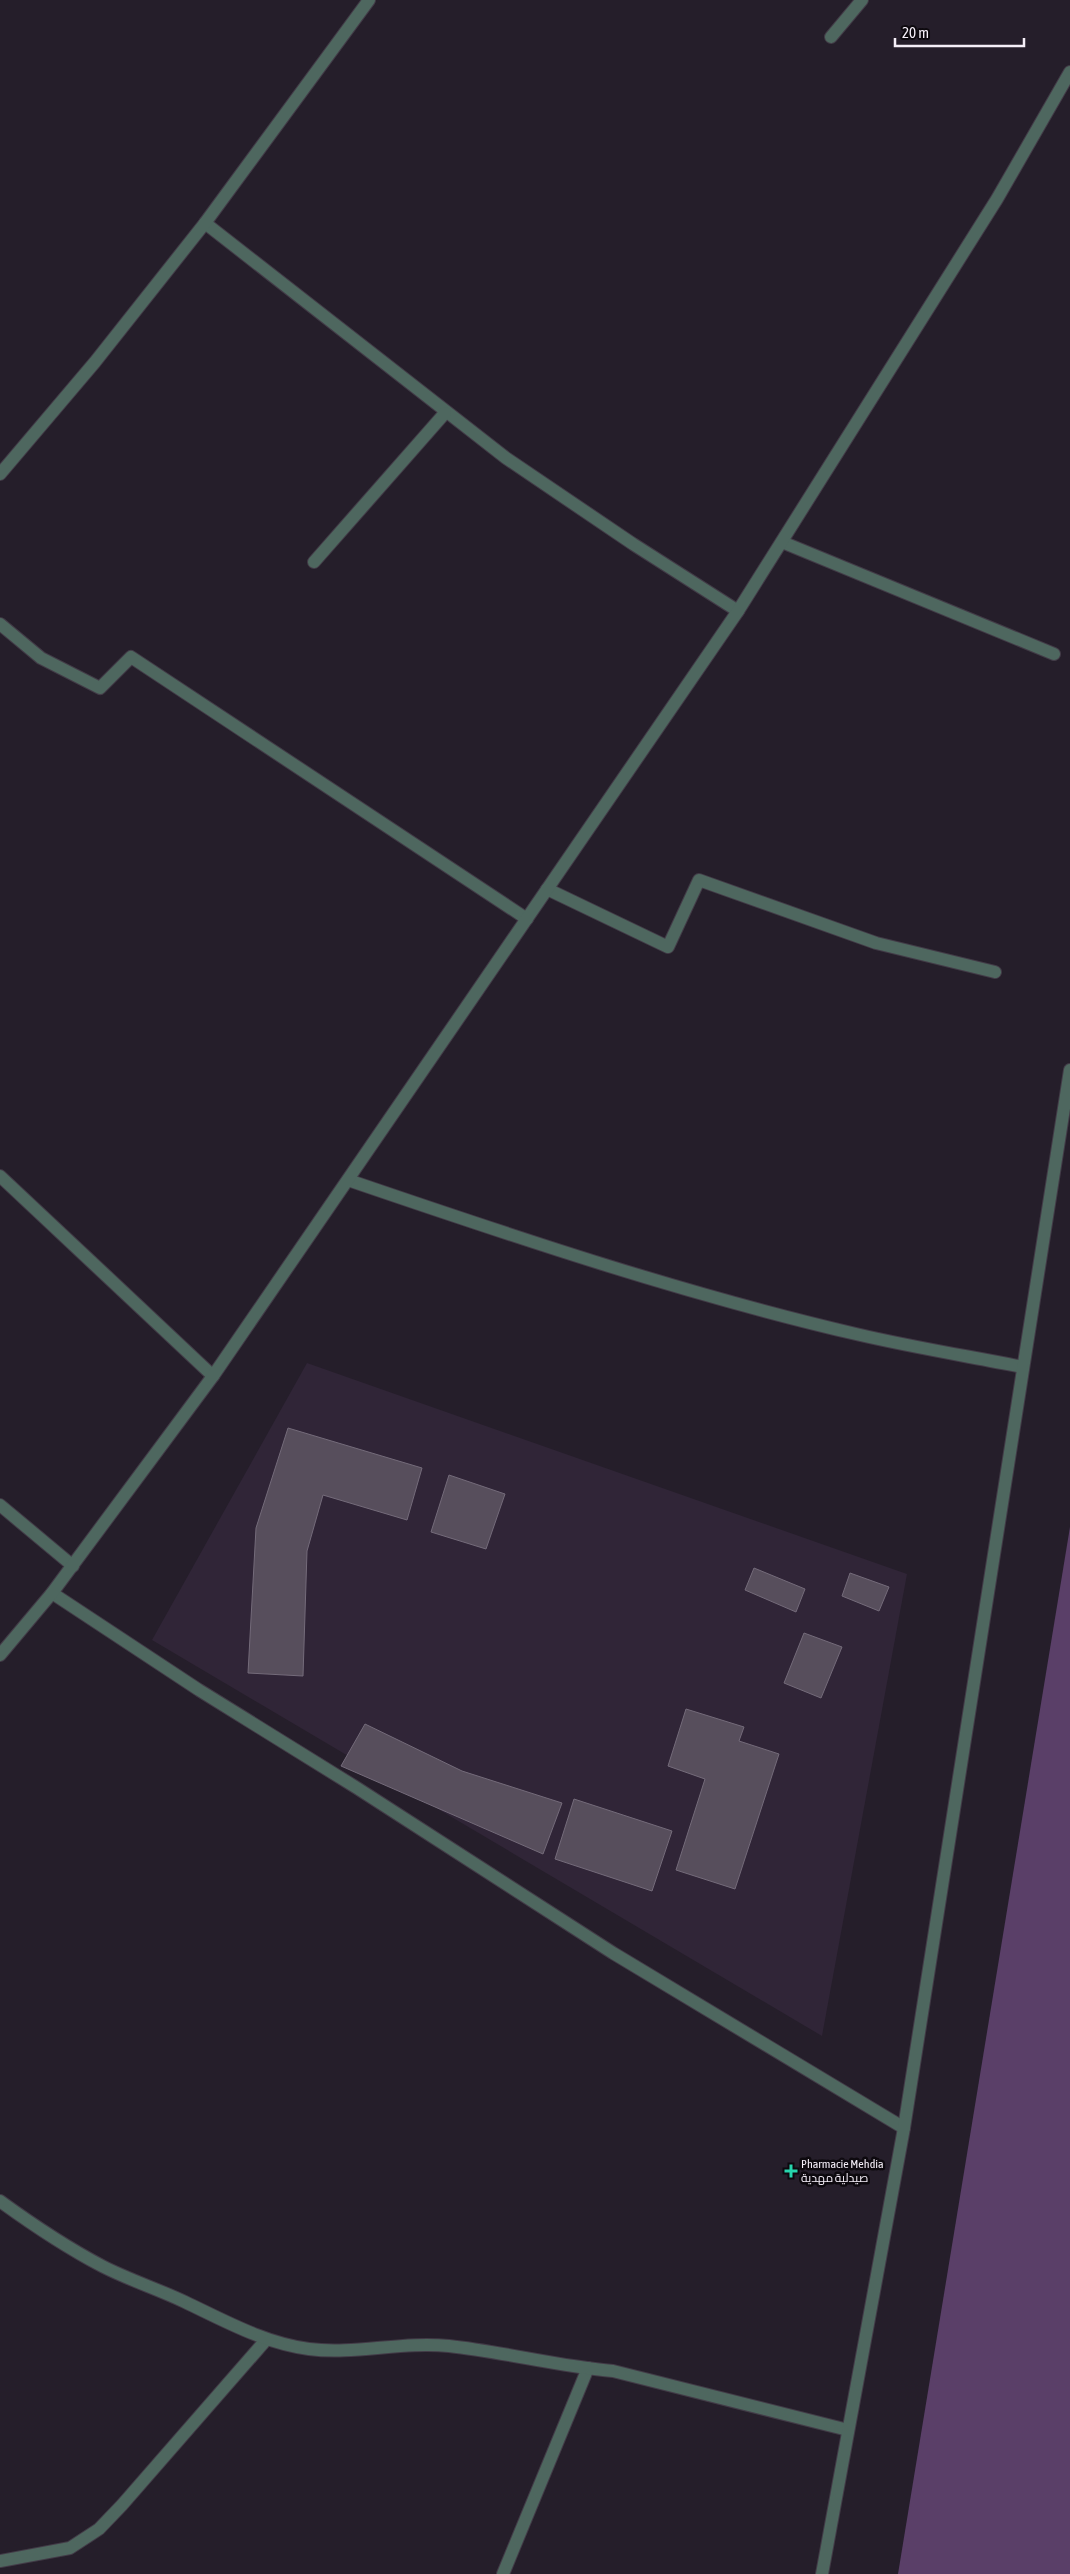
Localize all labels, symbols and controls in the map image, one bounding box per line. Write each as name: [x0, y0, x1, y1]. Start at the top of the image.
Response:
scale bar: [895, 15, 1024, 47]
text: 20 m: [902, 24, 929, 41]
place label: Pharmacie Mehdia صيدلية مهدية: [801, 2157, 884, 2185]
marker: Pharmacie Mehdia صيدلية مهدية: [785, 2165, 797, 2177]

